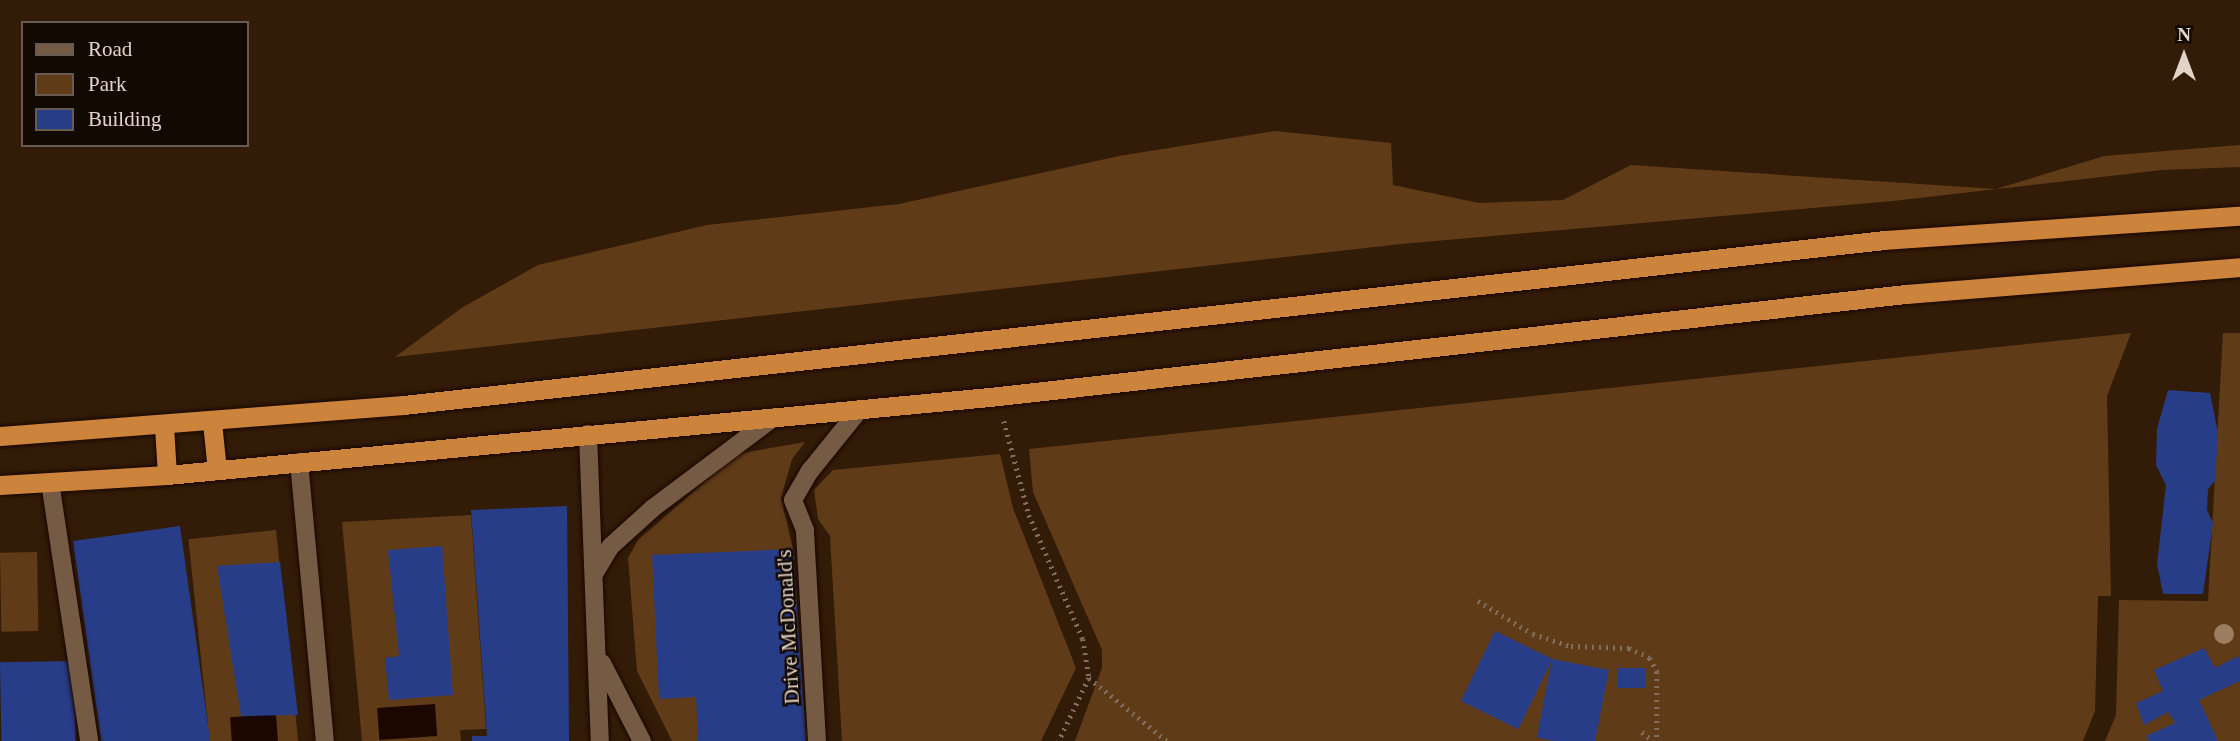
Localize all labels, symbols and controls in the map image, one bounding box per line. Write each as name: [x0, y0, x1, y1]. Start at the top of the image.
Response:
legend: [21, 21, 248, 147]
north arrow: [2149, 21, 2219, 91]
text: N: [2177, 24, 2191, 45]
text: Road: [88, 37, 132, 61]
text: Park: [88, 72, 127, 96]
text: Building: [88, 107, 162, 131]
street label: Drive McDonald's: [771, 549, 805, 705]

